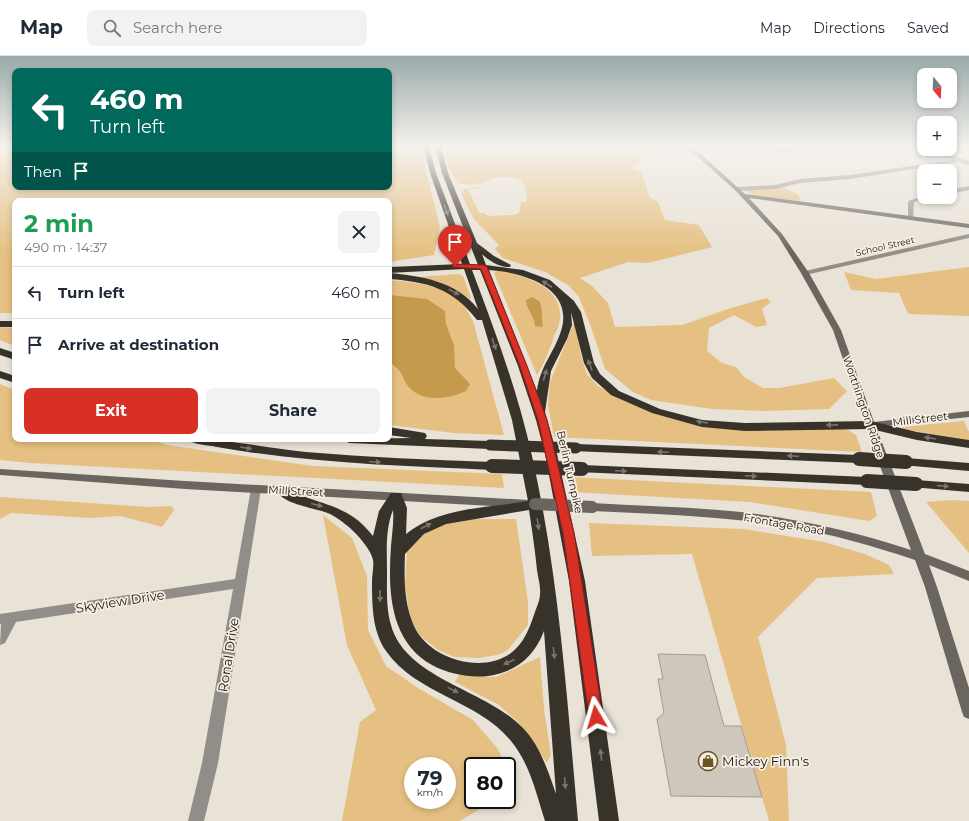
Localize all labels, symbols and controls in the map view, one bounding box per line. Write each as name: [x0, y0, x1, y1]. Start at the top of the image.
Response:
search box: [87, 10, 367, 46]
text: Map: [20, 16, 63, 39]
icon: search: [101, 17, 123, 39]
text: Search here: [133, 18, 222, 37]
text: Map: [760, 19, 791, 37]
text: Directions: [813, 19, 885, 37]
text: Saved: [907, 19, 949, 37]
north arrow: [917, 68, 957, 108]
map controls: [917, 68, 957, 204]
text: 460 m: [90, 82, 183, 116]
icon: left: [24, 84, 76, 136]
text: Turn left: [90, 116, 165, 138]
button: +: [917, 116, 957, 156]
icon: arrive: [70, 160, 92, 182]
text: Then: [24, 162, 62, 181]
button: −: [917, 164, 957, 204]
one-way arrow: [443, 204, 449, 216]
text: 2 min: [24, 209, 94, 238]
button: close: [338, 211, 380, 253]
pin: [438, 225, 472, 266]
icon: arrive: [444, 231, 466, 253]
street label: School Street: [855, 234, 916, 258]
text: 490 m · 14:37: [24, 239, 107, 255]
one-way arrow: [541, 280, 553, 287]
icon: left: [24, 282, 46, 304]
text: Turn left: [58, 283, 125, 302]
text: 460 m: [331, 283, 380, 302]
one-way arrow: [448, 289, 459, 295]
icon: arrive: [24, 334, 46, 356]
text: Arrive at destination: [58, 335, 219, 354]
text: 30 m: [342, 335, 380, 354]
one-way arrow: [491, 339, 497, 351]
street label: Worthington Ridge: [840, 354, 888, 460]
one-way arrow: [587, 359, 593, 371]
one-way arrow: [543, 369, 549, 381]
button: Exit: [24, 388, 198, 434]
button: Share: [206, 388, 380, 434]
street label: Mill Street: [892, 409, 949, 429]
one-way arrow: [696, 419, 708, 425]
one-way arrow: [825, 422, 838, 428]
street label: Berlin Turnpike: [554, 429, 586, 515]
one-way arrow: [924, 435, 937, 441]
one-way arrow: [240, 445, 252, 451]
one-way arrow: [657, 448, 669, 455]
one-way arrow: [787, 453, 799, 460]
one-way arrow: [369, 458, 381, 465]
one-way arrow: [615, 468, 628, 474]
one-way arrow: [745, 473, 758, 479]
street label: Mill Street: [268, 483, 325, 499]
one-way arrow: [936, 483, 949, 490]
one-way arrow: [312, 502, 324, 508]
street label: Frontage Road: [742, 510, 826, 538]
one-way arrow: [535, 518, 541, 530]
one-way arrow: [420, 523, 431, 529]
street label: Skyview Drive: [75, 586, 166, 616]
one-way arrow: [377, 590, 383, 603]
street label: Ronal Drive: [214, 617, 242, 693]
one-way arrow: [551, 647, 557, 659]
one-way arrow: [504, 659, 515, 665]
one-way arrow: [448, 687, 459, 693]
position arrow: [575, 696, 617, 738]
one-way arrow: [597, 748, 604, 761]
shop icon: Mickey Finn's: [697, 750, 719, 772]
place label: Mickey Finn's: [722, 753, 809, 769]
speed limit sign: 80: [464, 757, 516, 809]
text: 79: [417, 766, 443, 790]
one-way arrow: [562, 777, 569, 789]
text: km/h: [417, 786, 443, 799]

